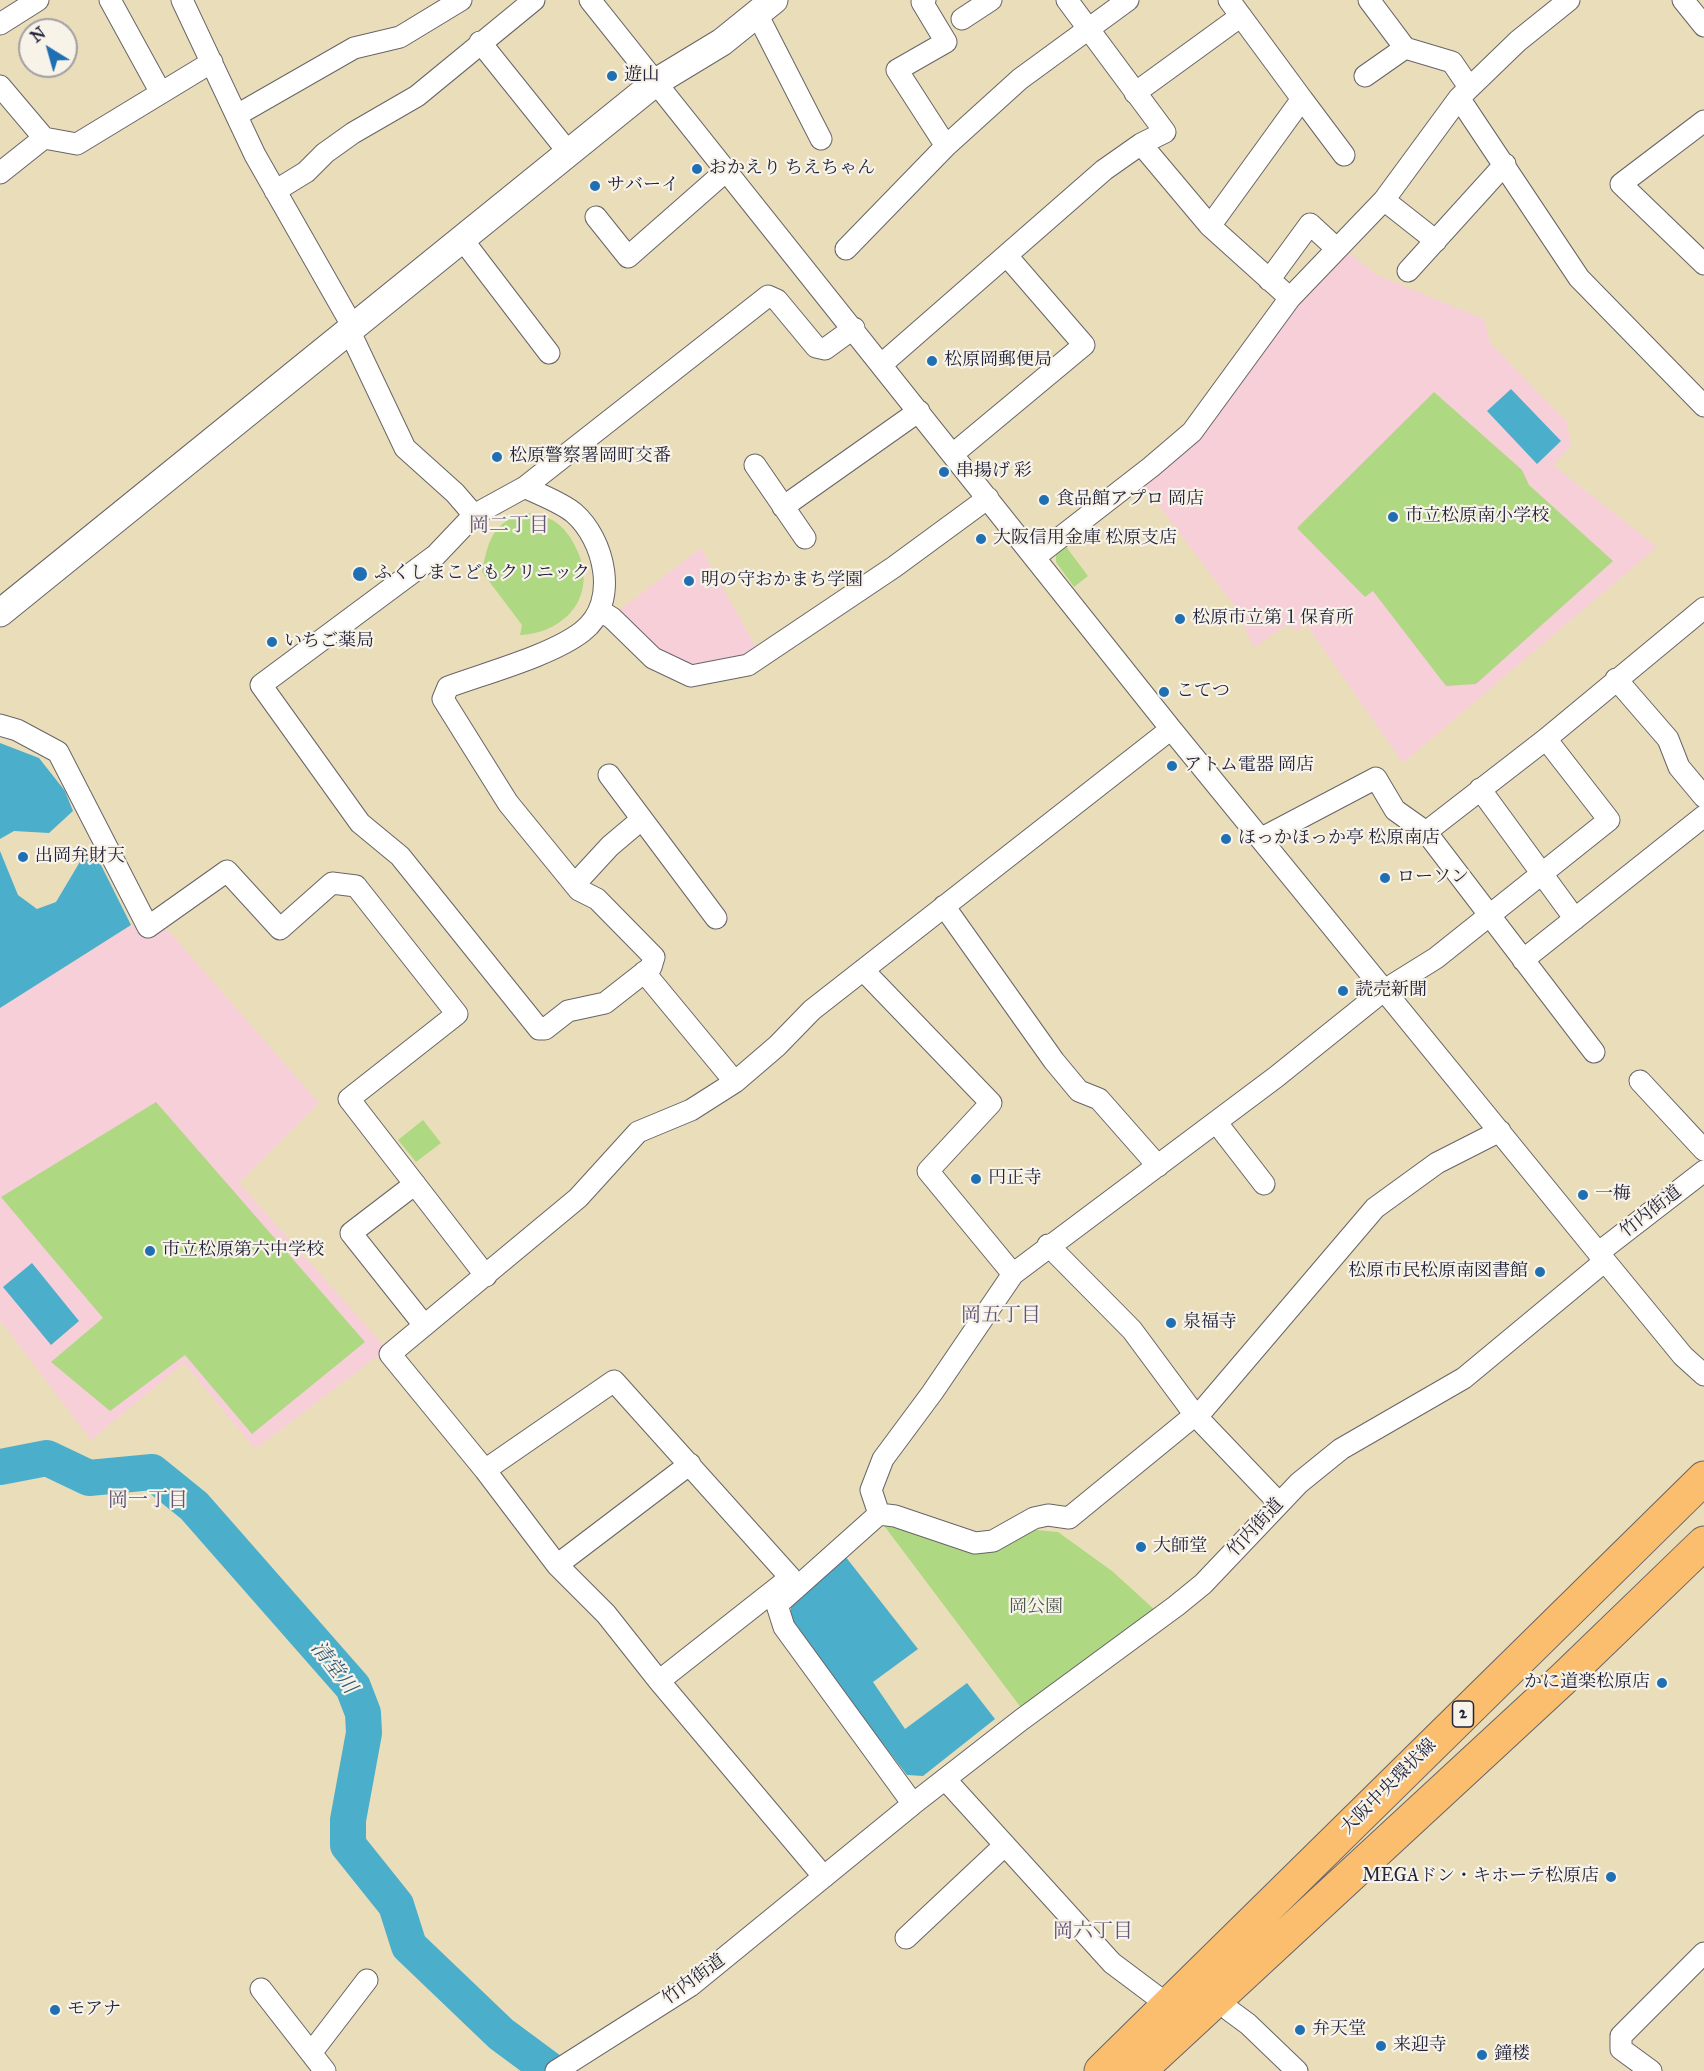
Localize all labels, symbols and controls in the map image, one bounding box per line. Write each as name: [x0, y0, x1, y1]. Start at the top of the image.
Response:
north arrow: [18, 18, 78, 78]
text: N: [27, 23, 49, 47]
place label: 遊山: [624, 65, 660, 87]
marker: 遊山: [605, 69, 619, 83]
place label: おかえり ちえちゃん: [709, 158, 875, 180]
marker: おかえり ちえちゃん: [690, 162, 704, 176]
place label: サバーイ: [607, 175, 679, 197]
marker: サバーイ: [588, 179, 602, 193]
place label: 松原岡郵便局: [944, 350, 1052, 372]
marker: 松原岡郵便局: [925, 354, 939, 368]
place label: 松原警察署岡町交番: [509, 446, 671, 468]
marker: 松原警察署岡町交番: [490, 450, 504, 464]
place label: 串揚げ 彩: [956, 461, 1032, 483]
marker: 串揚げ 彩: [937, 465, 951, 479]
place label: 食品館アプロ 岡店: [1056, 489, 1204, 511]
marker: 食品館アプロ 岡店: [1037, 493, 1051, 507]
place label: 市立松原南小学校: [1405, 506, 1549, 528]
marker: 市立松原南小学校: [1386, 510, 1400, 524]
district label: 岡二丁目: [469, 514, 549, 538]
place label: 大阪信用金庫 松原支店: [993, 528, 1177, 550]
marker: 大阪信用金庫 松原支店: [974, 532, 988, 546]
place label: ふくしまこどもクリニック: [374, 563, 590, 585]
marker: ふくしまこどもクリニック: [351, 565, 369, 583]
place label: 明の守おかまち学園: [701, 570, 863, 592]
marker: 明の守おかまち学園: [682, 574, 696, 588]
place label: 松原市立第１保育所: [1192, 608, 1354, 630]
marker: 松原市立第１保育所: [1173, 612, 1187, 626]
place label: いちご薬局: [284, 631, 374, 653]
marker: いちご薬局: [265, 635, 279, 649]
place label: こてつ: [1176, 681, 1230, 703]
marker: こてつ: [1157, 685, 1171, 699]
place label: アトム電器 岡店: [1184, 755, 1314, 777]
marker: アトム電器 岡店: [1165, 759, 1179, 773]
place label: ほっかほっか亭 松原南店: [1238, 828, 1440, 850]
marker: ほっかほっか亭 松原南店: [1219, 832, 1233, 846]
place label: 出岡弁財天: [35, 846, 125, 868]
marker: 出岡弁財天: [16, 850, 30, 864]
place label: ローソン: [1397, 867, 1469, 889]
marker: ローソン: [1378, 871, 1392, 885]
place label: 読売新聞: [1355, 980, 1427, 1002]
marker: 読売新聞: [1336, 984, 1350, 998]
place label: 円正寺: [988, 1168, 1042, 1190]
marker: 円正寺: [969, 1172, 983, 1186]
street label: 竹内街道: [1616, 1181, 1686, 1243]
place label: 一梅: [1595, 1184, 1631, 1206]
marker: 一梅: [1576, 1188, 1590, 1202]
place label: 市立松原第六中学校: [162, 1240, 324, 1262]
marker: 市立松原第六中学校: [143, 1244, 157, 1258]
place label: 松原市民松原南図書館: [1348, 1261, 1528, 1283]
marker: 松原市民松原南図書館: [1533, 1265, 1547, 1279]
district label: 岡五丁目: [961, 1304, 1041, 1328]
place label: 泉福寺: [1183, 1312, 1237, 1334]
marker: 泉福寺: [1164, 1316, 1178, 1330]
district label: 岡一丁目: [108, 1489, 188, 1513]
street label: 竹内街道: [1224, 1494, 1288, 1562]
place label: 大師堂: [1153, 1536, 1207, 1558]
marker: 大師堂: [1134, 1540, 1148, 1554]
park label: 岡公園: [1009, 1597, 1063, 1619]
water label: 清堂川: [305, 1637, 361, 1699]
place label: かに道楽松原店: [1524, 1672, 1650, 1694]
marker: かに道楽松原店: [1655, 1676, 1669, 1690]
road number: 2: [1452, 1701, 1474, 1727]
street label: 大阪中央環状線: [1337, 1735, 1441, 1839]
place label: MEGAドン・キホーテ松原店: [1362, 1866, 1599, 1888]
marker: MEGAドン・キホーテ松原店: [1604, 1870, 1618, 1884]
district label: 岡六丁目: [1053, 1920, 1133, 1944]
street label: 竹内街道: [659, 1950, 729, 2010]
place label: モアナ: [67, 1999, 121, 2021]
marker: モアナ: [48, 2003, 62, 2017]
place label: 弁天堂: [1312, 2019, 1366, 2041]
marker: 弁天堂: [1293, 2023, 1307, 2037]
place label: 来迎寺: [1393, 2035, 1447, 2057]
marker: 来迎寺: [1374, 2039, 1388, 2053]
place label: 鐘楼: [1494, 2044, 1530, 2066]
marker: 鐘楼: [1475, 2048, 1489, 2062]

